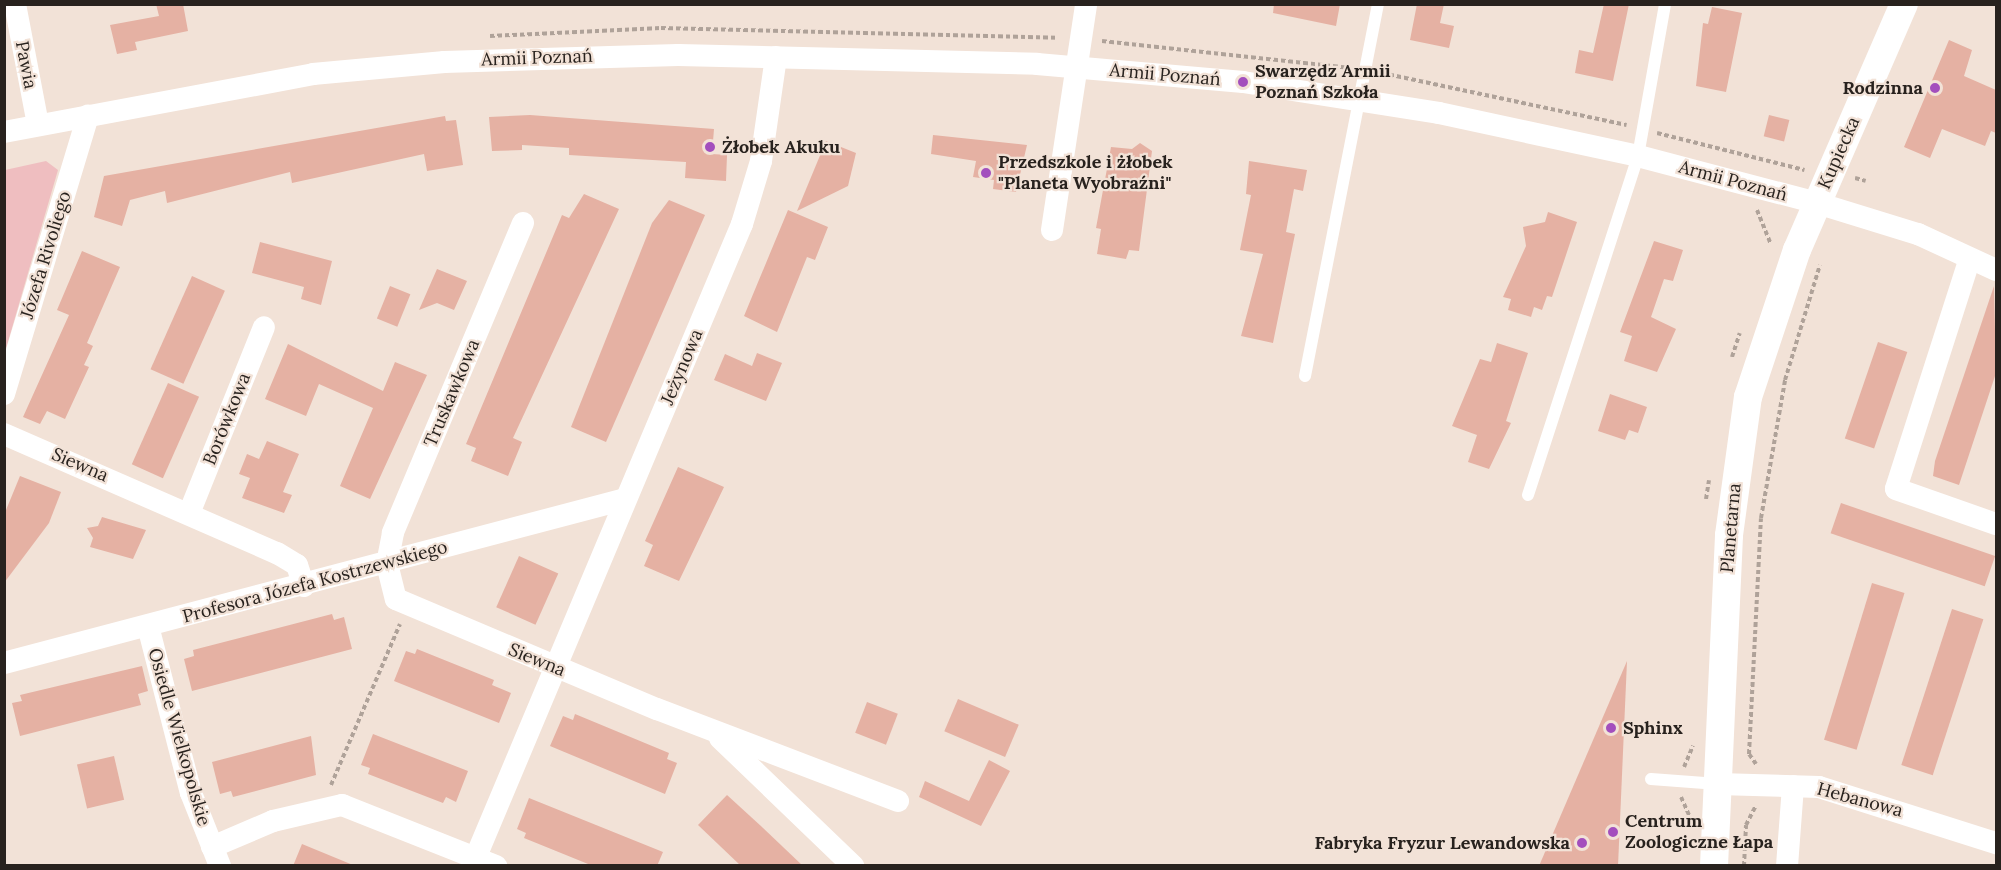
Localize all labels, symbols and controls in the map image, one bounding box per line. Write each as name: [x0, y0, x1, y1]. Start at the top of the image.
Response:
street label: Pawia: [11, 39, 41, 91]
street label: Armii Poznań: [481, 45, 593, 71]
street label: Armii Poznań: [1109, 59, 1221, 91]
place label: Swarzędz Armii Poznań Szkoła: [1255, 61, 1391, 104]
marker: Swarzędz Armii Poznań Szkoła: [1236, 75, 1250, 89]
place label: Rodzinna: [1842, 77, 1923, 99]
marker: Rodzinna: [1928, 81, 1942, 95]
street label: Kupiecka: [1814, 113, 1864, 193]
place label: Żłobek Akuku: [722, 136, 840, 158]
marker: Żłobek Akuku: [703, 140, 717, 154]
place label: Przedszkole i żłobek "Planeta Wyobraźni": [998, 152, 1173, 195]
street label: Armii Poznań: [1676, 156, 1790, 206]
marker: Przedszkole i żłobek "Planeta Wyobraźni": [979, 166, 993, 180]
street label: Józefa Rivoliego: [16, 189, 76, 321]
street label: Jeżynowa: [656, 326, 708, 408]
street label: Truskawkowa: [420, 336, 484, 450]
street label: Borówkowa: [199, 370, 255, 468]
street label: Siewna: [48, 443, 112, 487]
street label: Planetarna: [1716, 482, 1746, 574]
street label: Profesora Józefa Kostrzewskiego: [180, 536, 450, 628]
street label: Siewna: [505, 639, 569, 681]
street label: Osiedle Wielkopolskie: [143, 646, 215, 828]
place label: Sphinx: [1623, 717, 1683, 739]
marker: Sphinx: [1604, 721, 1618, 735]
street label: Hebanowa: [1815, 778, 1905, 822]
place label: Centrum Zoologiczne Łapa: [1625, 811, 1773, 854]
marker: Centrum Zoologiczne Łapa: [1606, 825, 1620, 839]
place label: Fabryka Fryzur Lewandowska: [1315, 832, 1570, 854]
marker: Fabryka Fryzur Lewandowska: [1575, 836, 1589, 850]

